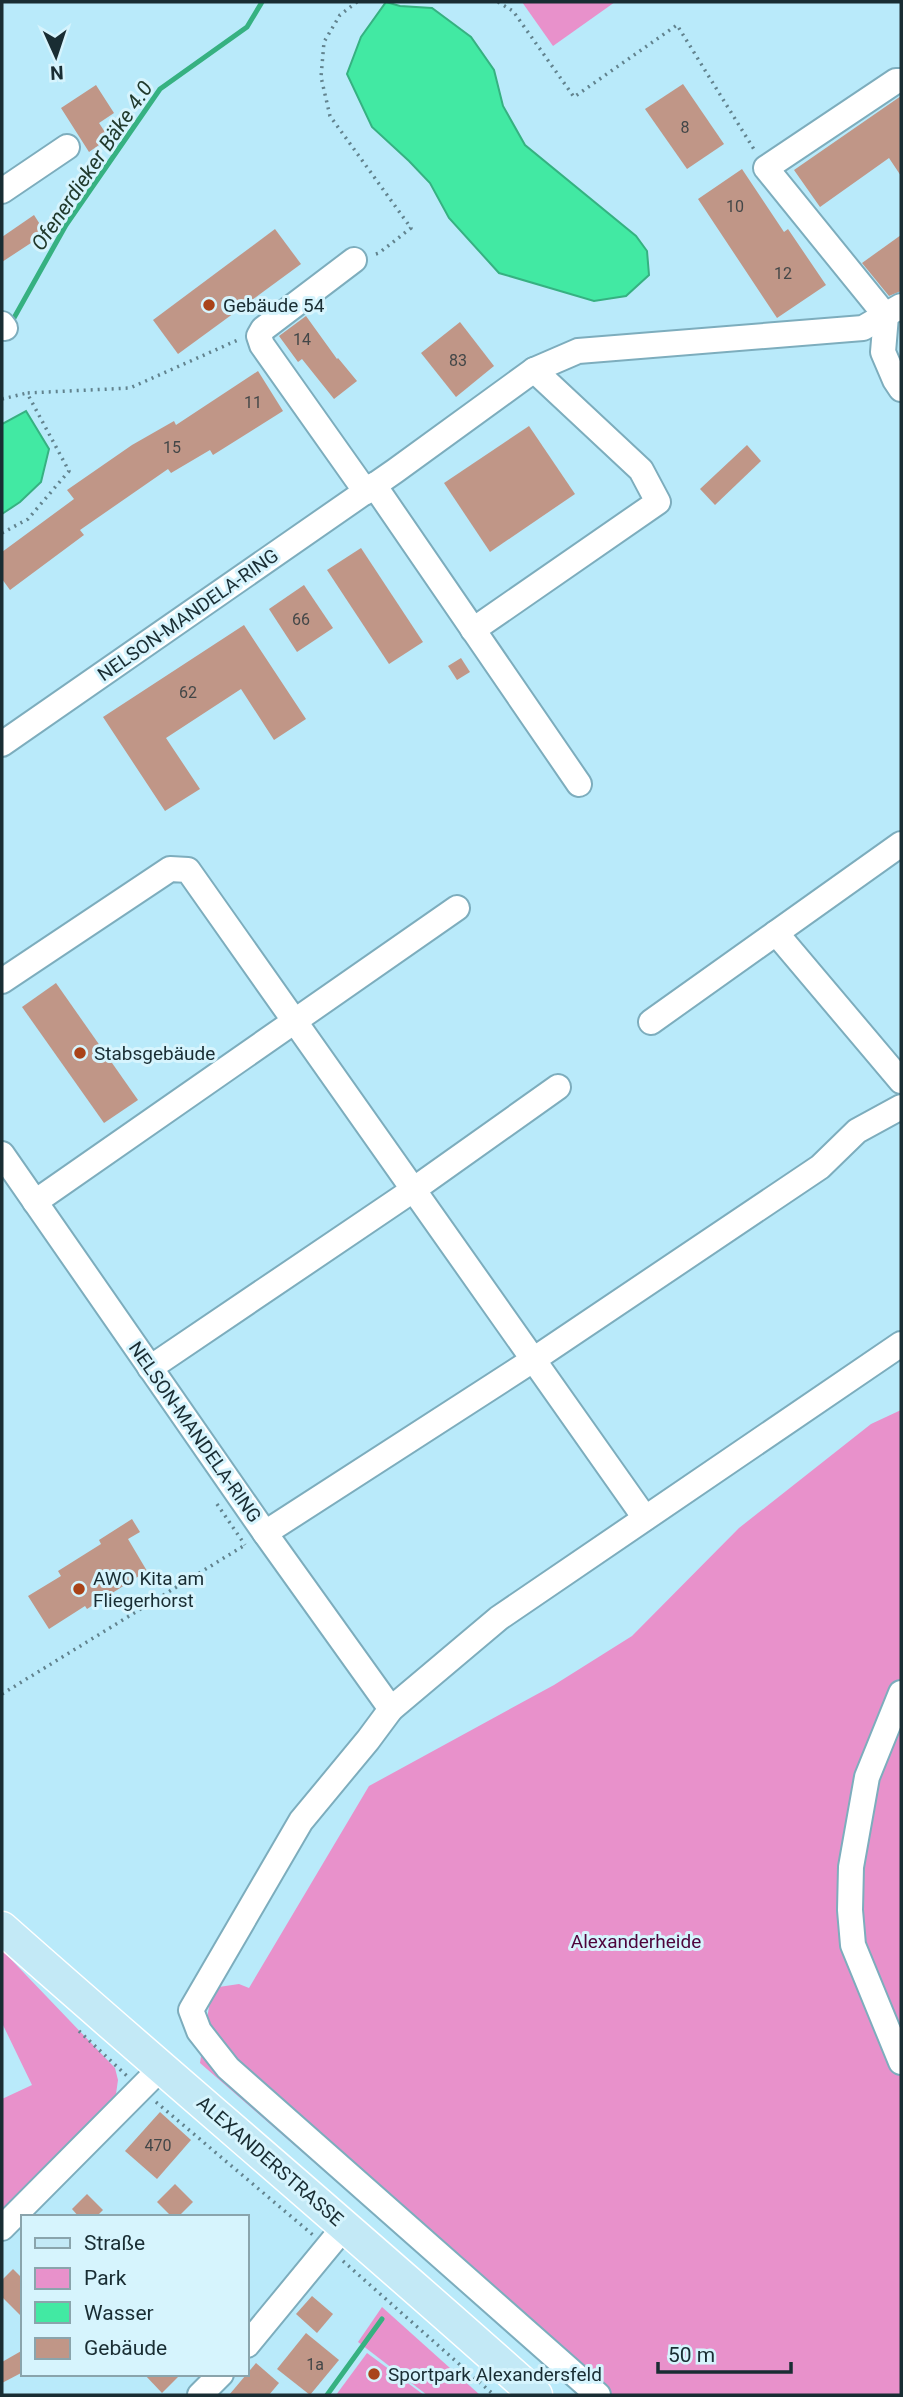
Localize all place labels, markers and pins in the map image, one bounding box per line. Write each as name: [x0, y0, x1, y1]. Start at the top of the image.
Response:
place label: Gebäude 54: [223, 294, 325, 317]
marker: Gebäude 54: [201, 297, 217, 313]
place label: Stabsgebäude: [94, 1042, 215, 1065]
marker: Stabsgebäude: [72, 1045, 88, 1061]
place label: AWO Kita am Fliegerhorst: [93, 1567, 204, 1612]
marker: AWO Kita am Fliegerhorst: [71, 1581, 87, 1597]
place label: Sportpark Alexandersfeld: [388, 2363, 602, 2386]
marker: Sportpark Alexandersfeld: [366, 2366, 382, 2382]

